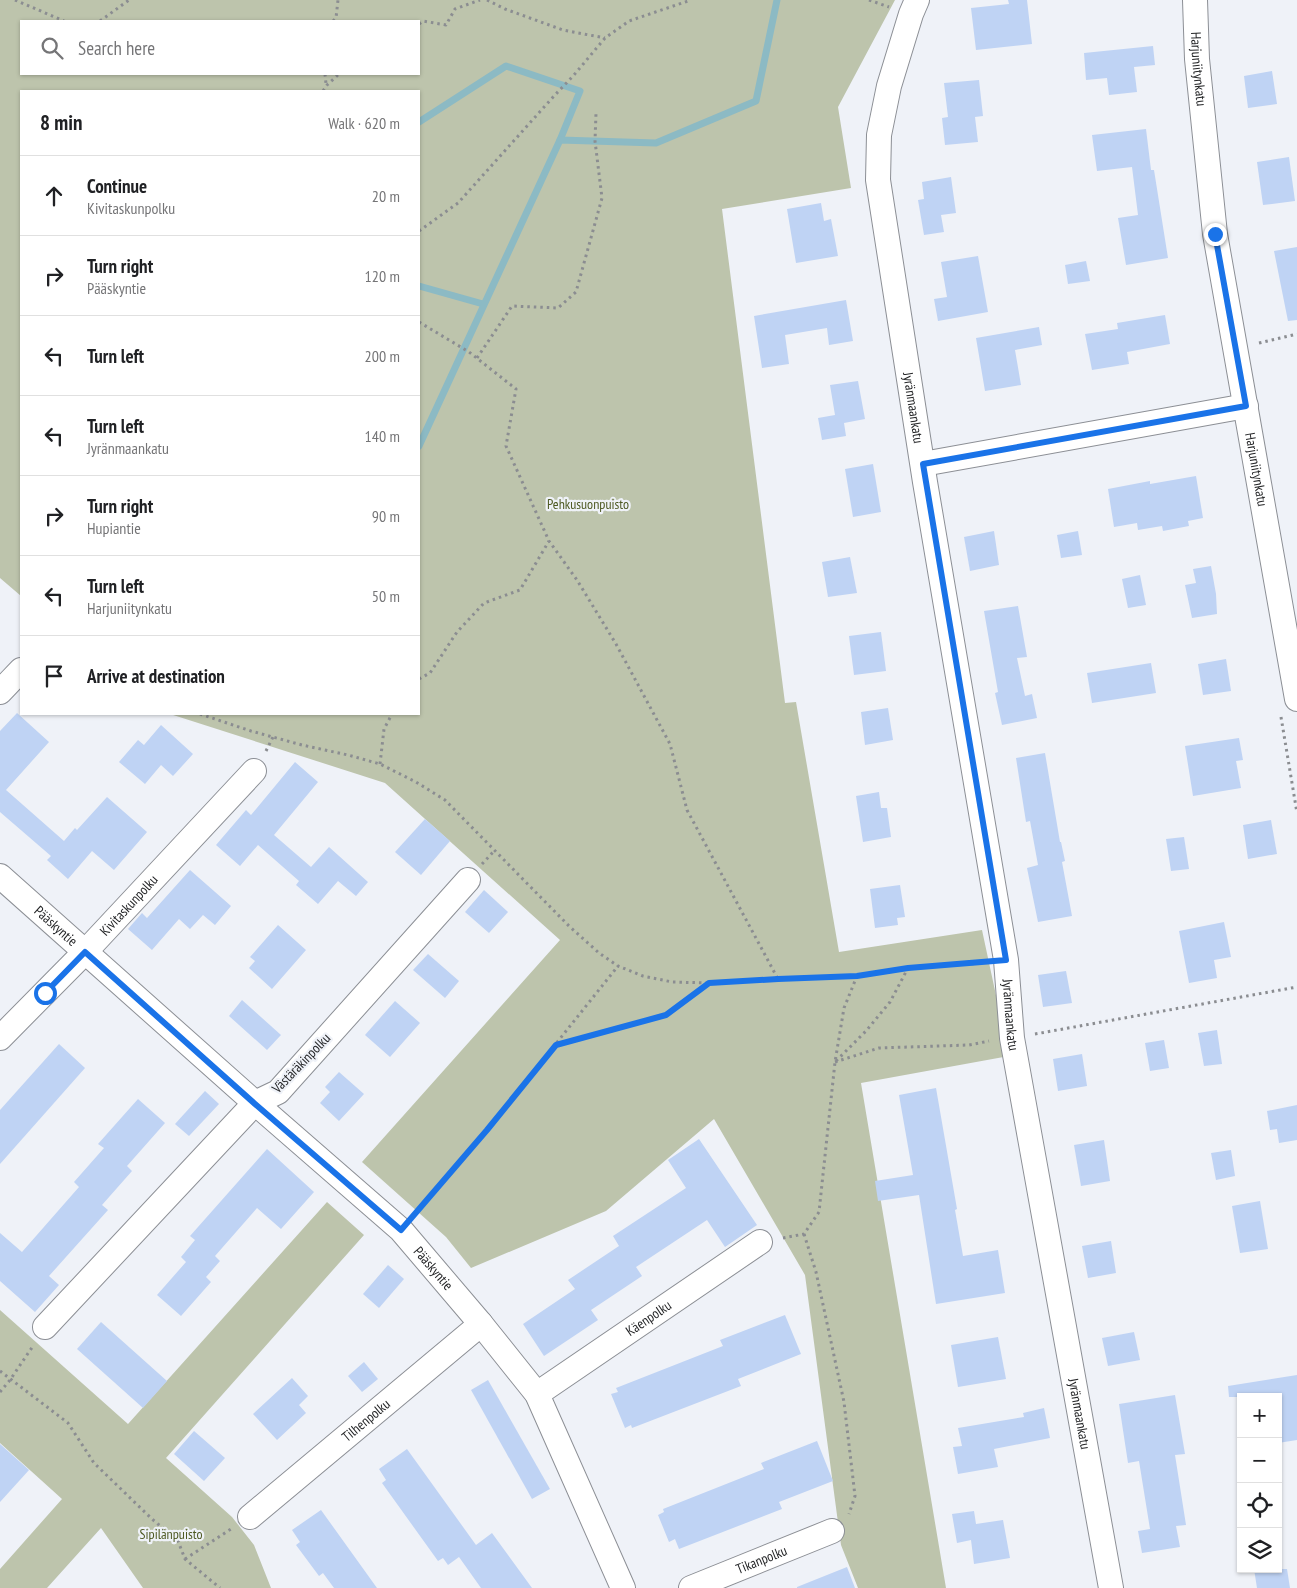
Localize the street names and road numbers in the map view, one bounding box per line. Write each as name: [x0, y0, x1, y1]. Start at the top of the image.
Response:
street label: Harjuniitynkatu: [1187, 31, 1211, 107]
street label: Jyränmaankatu: [899, 370, 928, 445]
street label: Harjuniitynkatu: [1241, 431, 1272, 508]
street label: Kivitaskunpolku: [96, 871, 162, 940]
street label: Pääskyntie: [31, 902, 82, 950]
street label: Jyränmaankatu: [998, 977, 1023, 1052]
street label: Västäräkinpolku: [267, 1029, 334, 1098]
street label: Pääskyntie: [410, 1243, 457, 1294]
street label: Käenpolku: [622, 1296, 675, 1340]
street label: Jyränmaankatu: [1064, 1376, 1095, 1451]
street label: Tilhenpolku: [338, 1395, 394, 1446]
street label: Tikanpolku: [733, 1541, 790, 1578]

